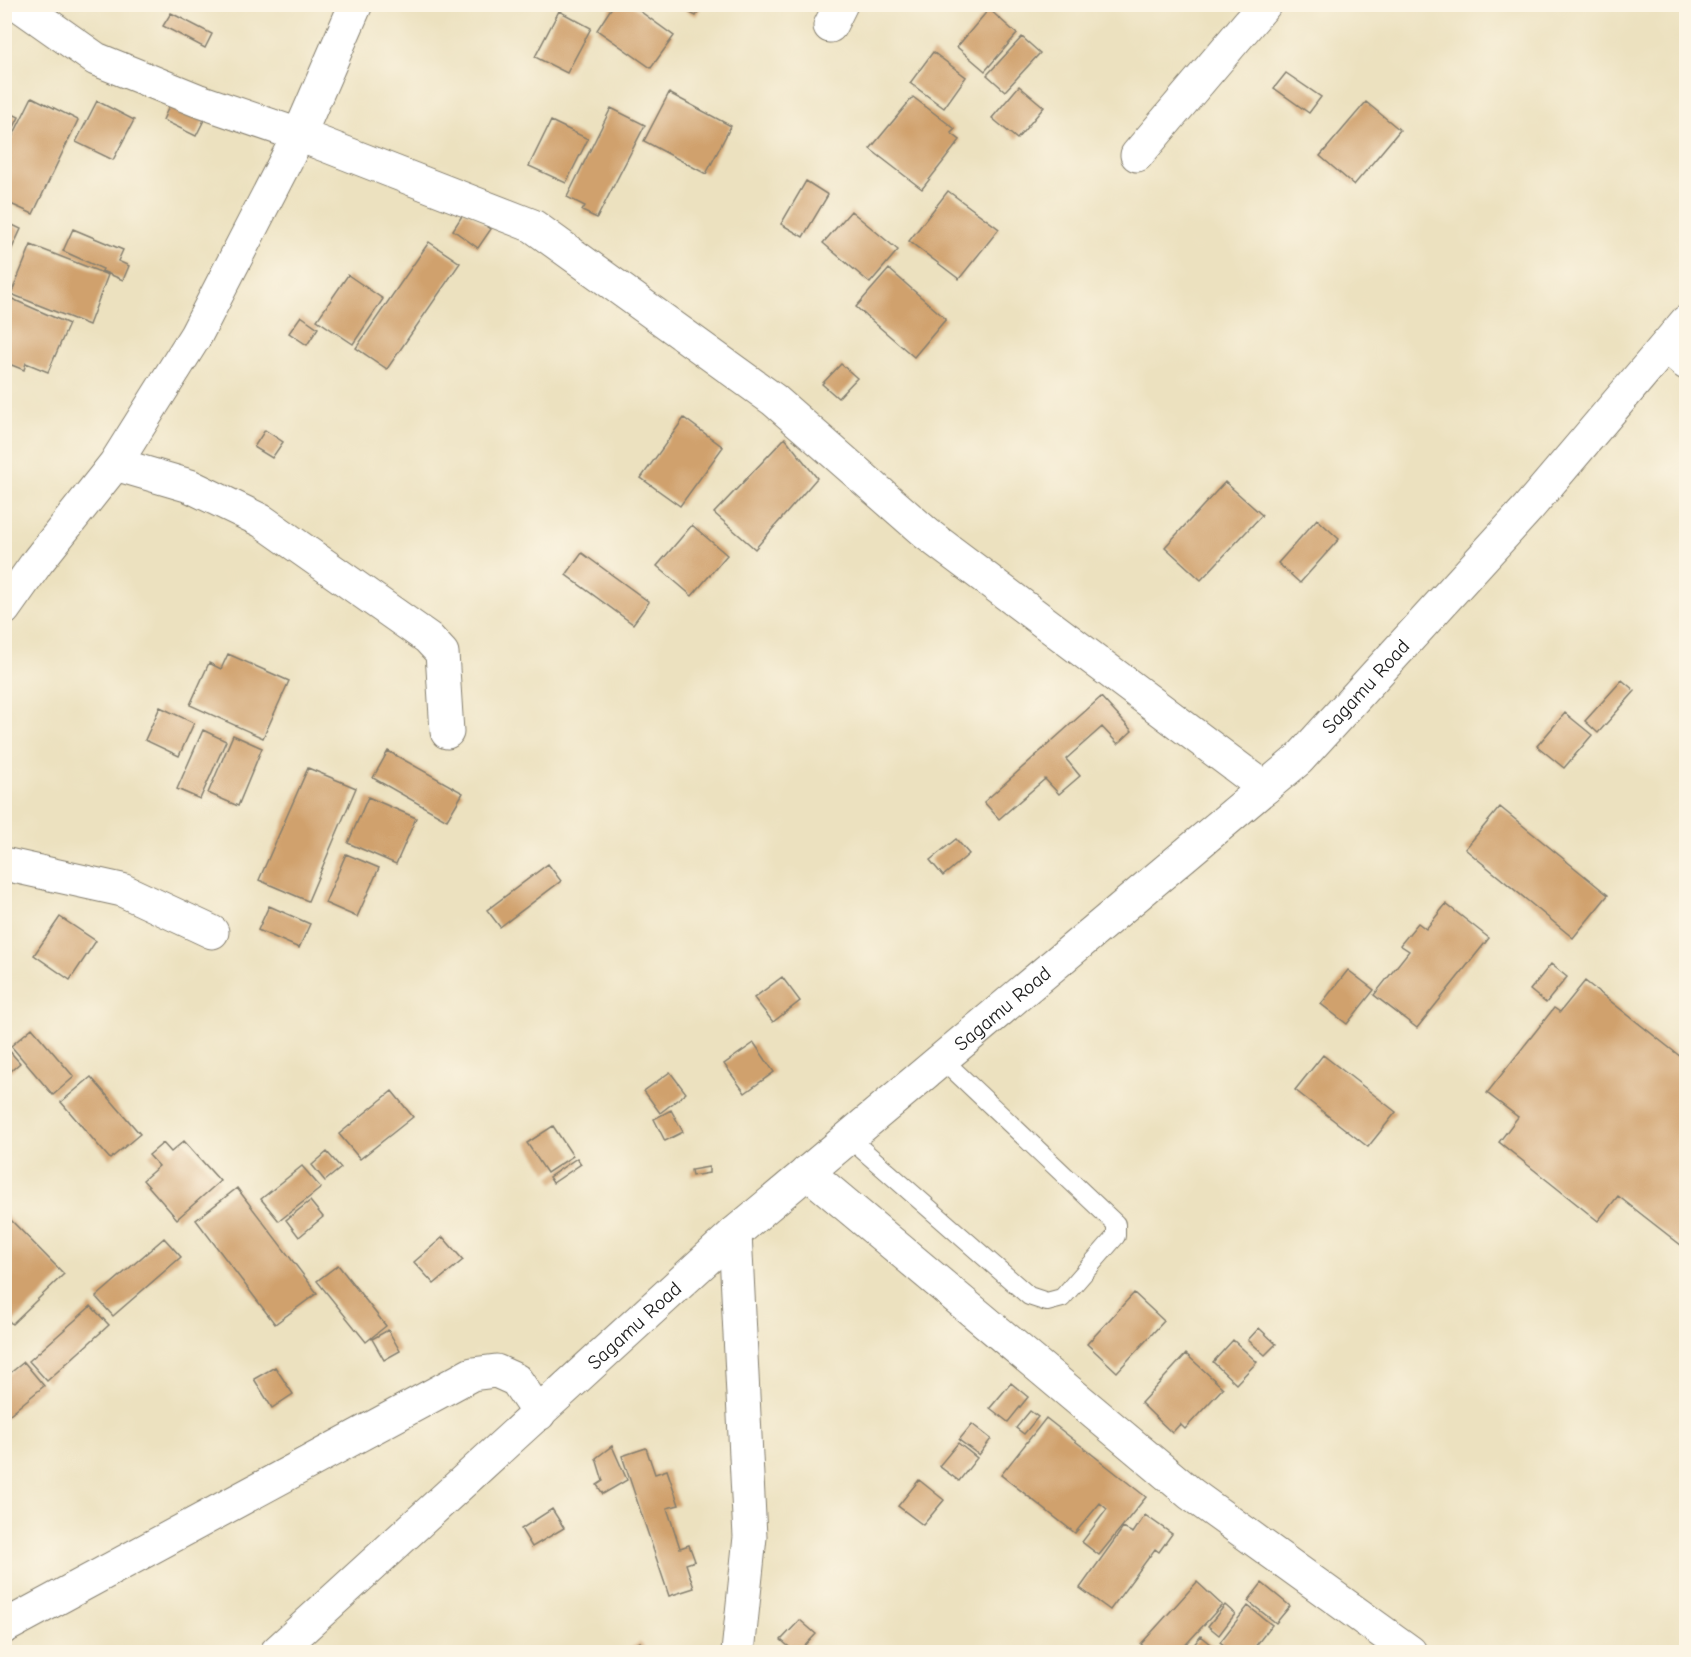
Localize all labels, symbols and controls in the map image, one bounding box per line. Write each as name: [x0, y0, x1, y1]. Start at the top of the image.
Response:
street label: Sagamu Road: [1317, 635, 1414, 738]
street label: Sagamu Road: [950, 962, 1056, 1056]
street label: Sagamu Road: [583, 1277, 686, 1374]

